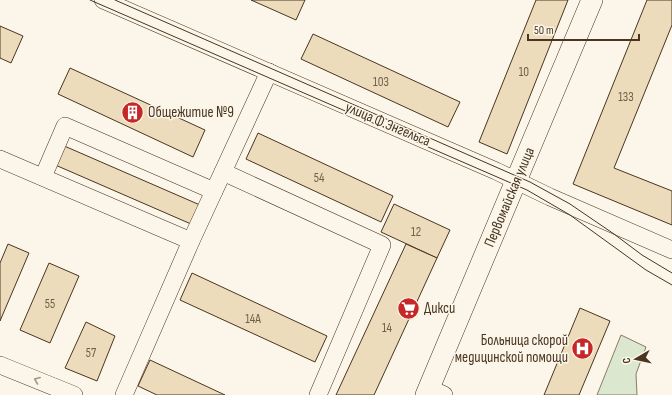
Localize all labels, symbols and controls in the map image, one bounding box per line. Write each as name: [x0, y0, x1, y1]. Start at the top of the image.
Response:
scale bar: [528, 16, 639, 42]
text: 50 m: [534, 23, 554, 38]
house number: 10: [519, 64, 529, 80]
house number: 103: [373, 74, 389, 90]
house number: 133: [618, 89, 634, 105]
street label: улица Ф.Энгельса: [342, 98, 434, 151]
building icon: Общежитие №9: [119, 99, 145, 125]
place label: Общежитие №9: [148, 103, 234, 122]
street label: Первомайская улица: [480, 144, 539, 250]
house number: 54: [314, 170, 325, 186]
house number: 12: [411, 224, 421, 240]
supermarket icon: Дикси: [395, 295, 421, 321]
house number: 55: [45, 296, 55, 312]
place label: Дикси: [424, 299, 455, 318]
house number: 14А: [245, 311, 261, 327]
house number: 14: [382, 320, 393, 336]
place label: Больница скорой медицинской помощи: [455, 331, 568, 367]
hospital icon: Больница скорой медицинской помощи: [570, 336, 596, 362]
north arrow: [616, 339, 656, 379]
house number: 57: [86, 345, 97, 361]
text: С: [620, 356, 633, 364]
one-way arrow: [34, 377, 41, 385]

